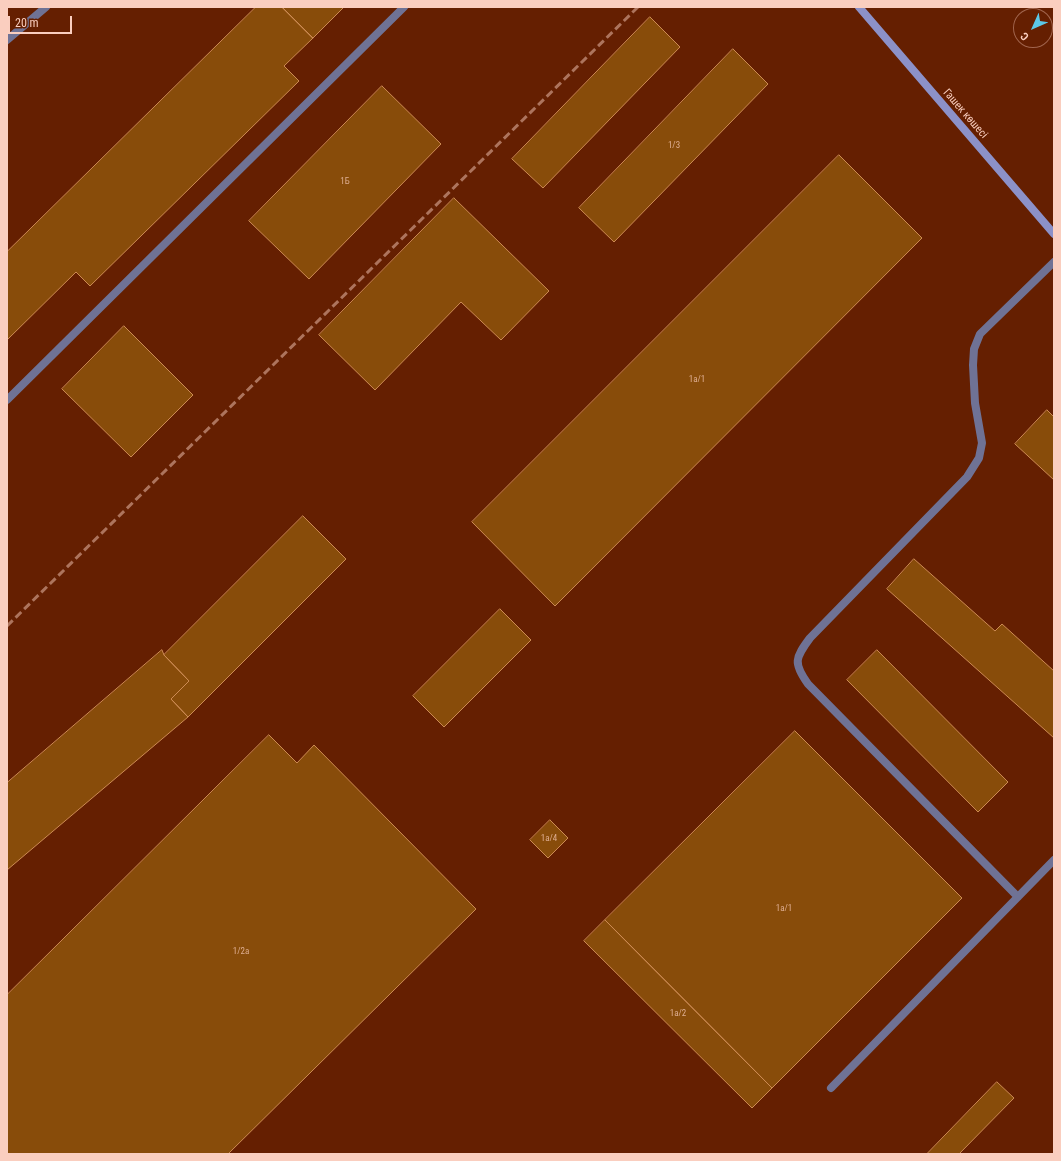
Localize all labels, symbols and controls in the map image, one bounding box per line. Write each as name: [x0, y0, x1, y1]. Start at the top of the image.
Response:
scale bar: [10, 8, 74, 34]
north arrow: [1013, 8, 1053, 48]
text: 20 m: [15, 16, 39, 30]
text: С: [1018, 29, 1032, 43]
street label: Гашек көшесі: [940, 87, 990, 141]
house number: 1/3: [668, 141, 680, 151]
house number: 1Б: [340, 177, 350, 187]
house number: 1а/1: [689, 375, 705, 385]
house number: 1а/4: [541, 834, 557, 844]
house number: 1а/1: [776, 904, 792, 914]
house number: 1/2а: [233, 947, 249, 957]
house number: 1а/2: [670, 1009, 686, 1019]

